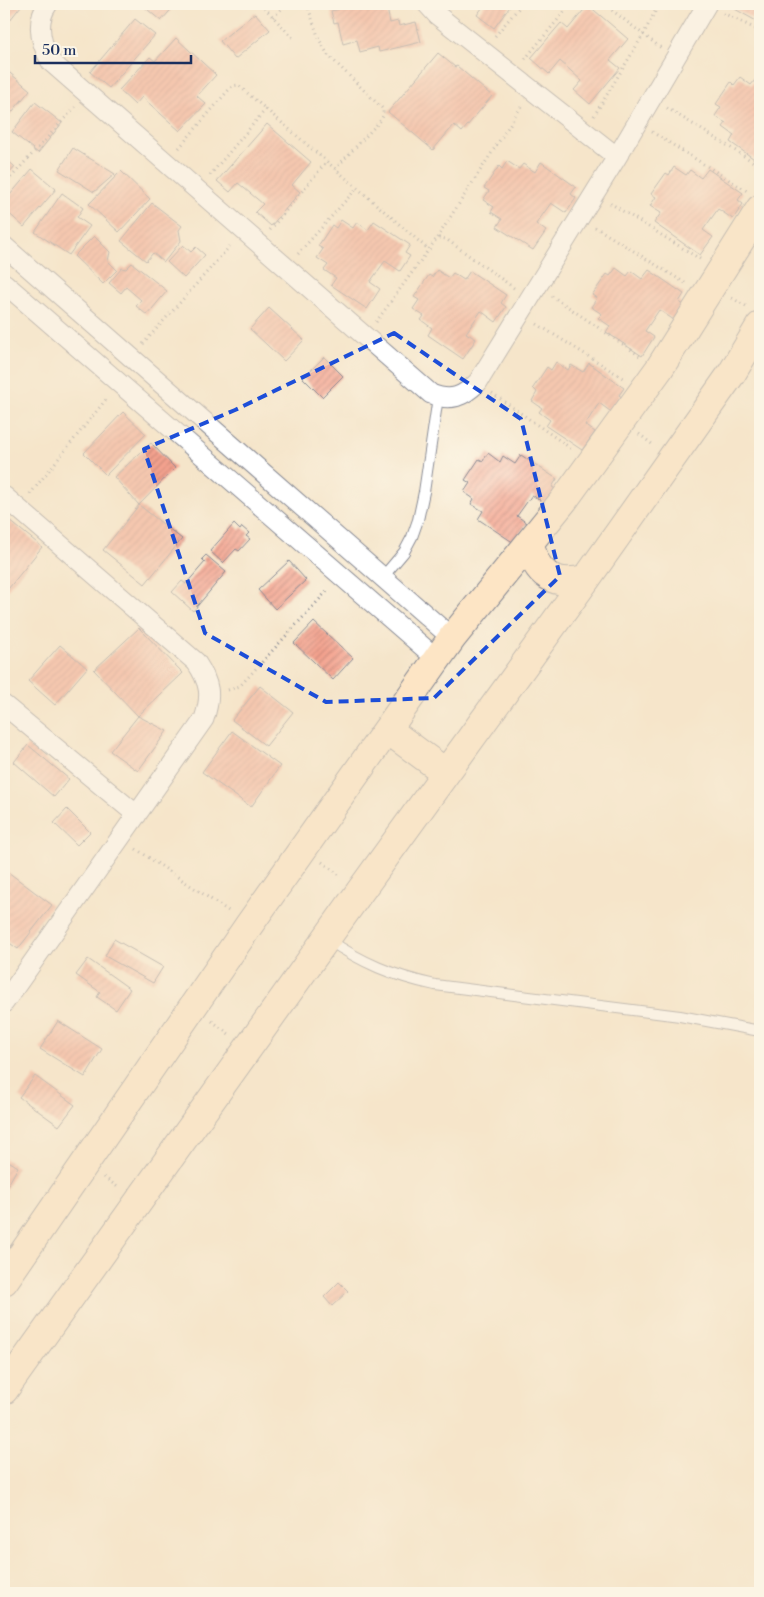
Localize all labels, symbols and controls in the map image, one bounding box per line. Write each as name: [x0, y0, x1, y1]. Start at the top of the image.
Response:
scale bar: [35, 32, 191, 64]
text: 50 m: [42, 41, 76, 60]

